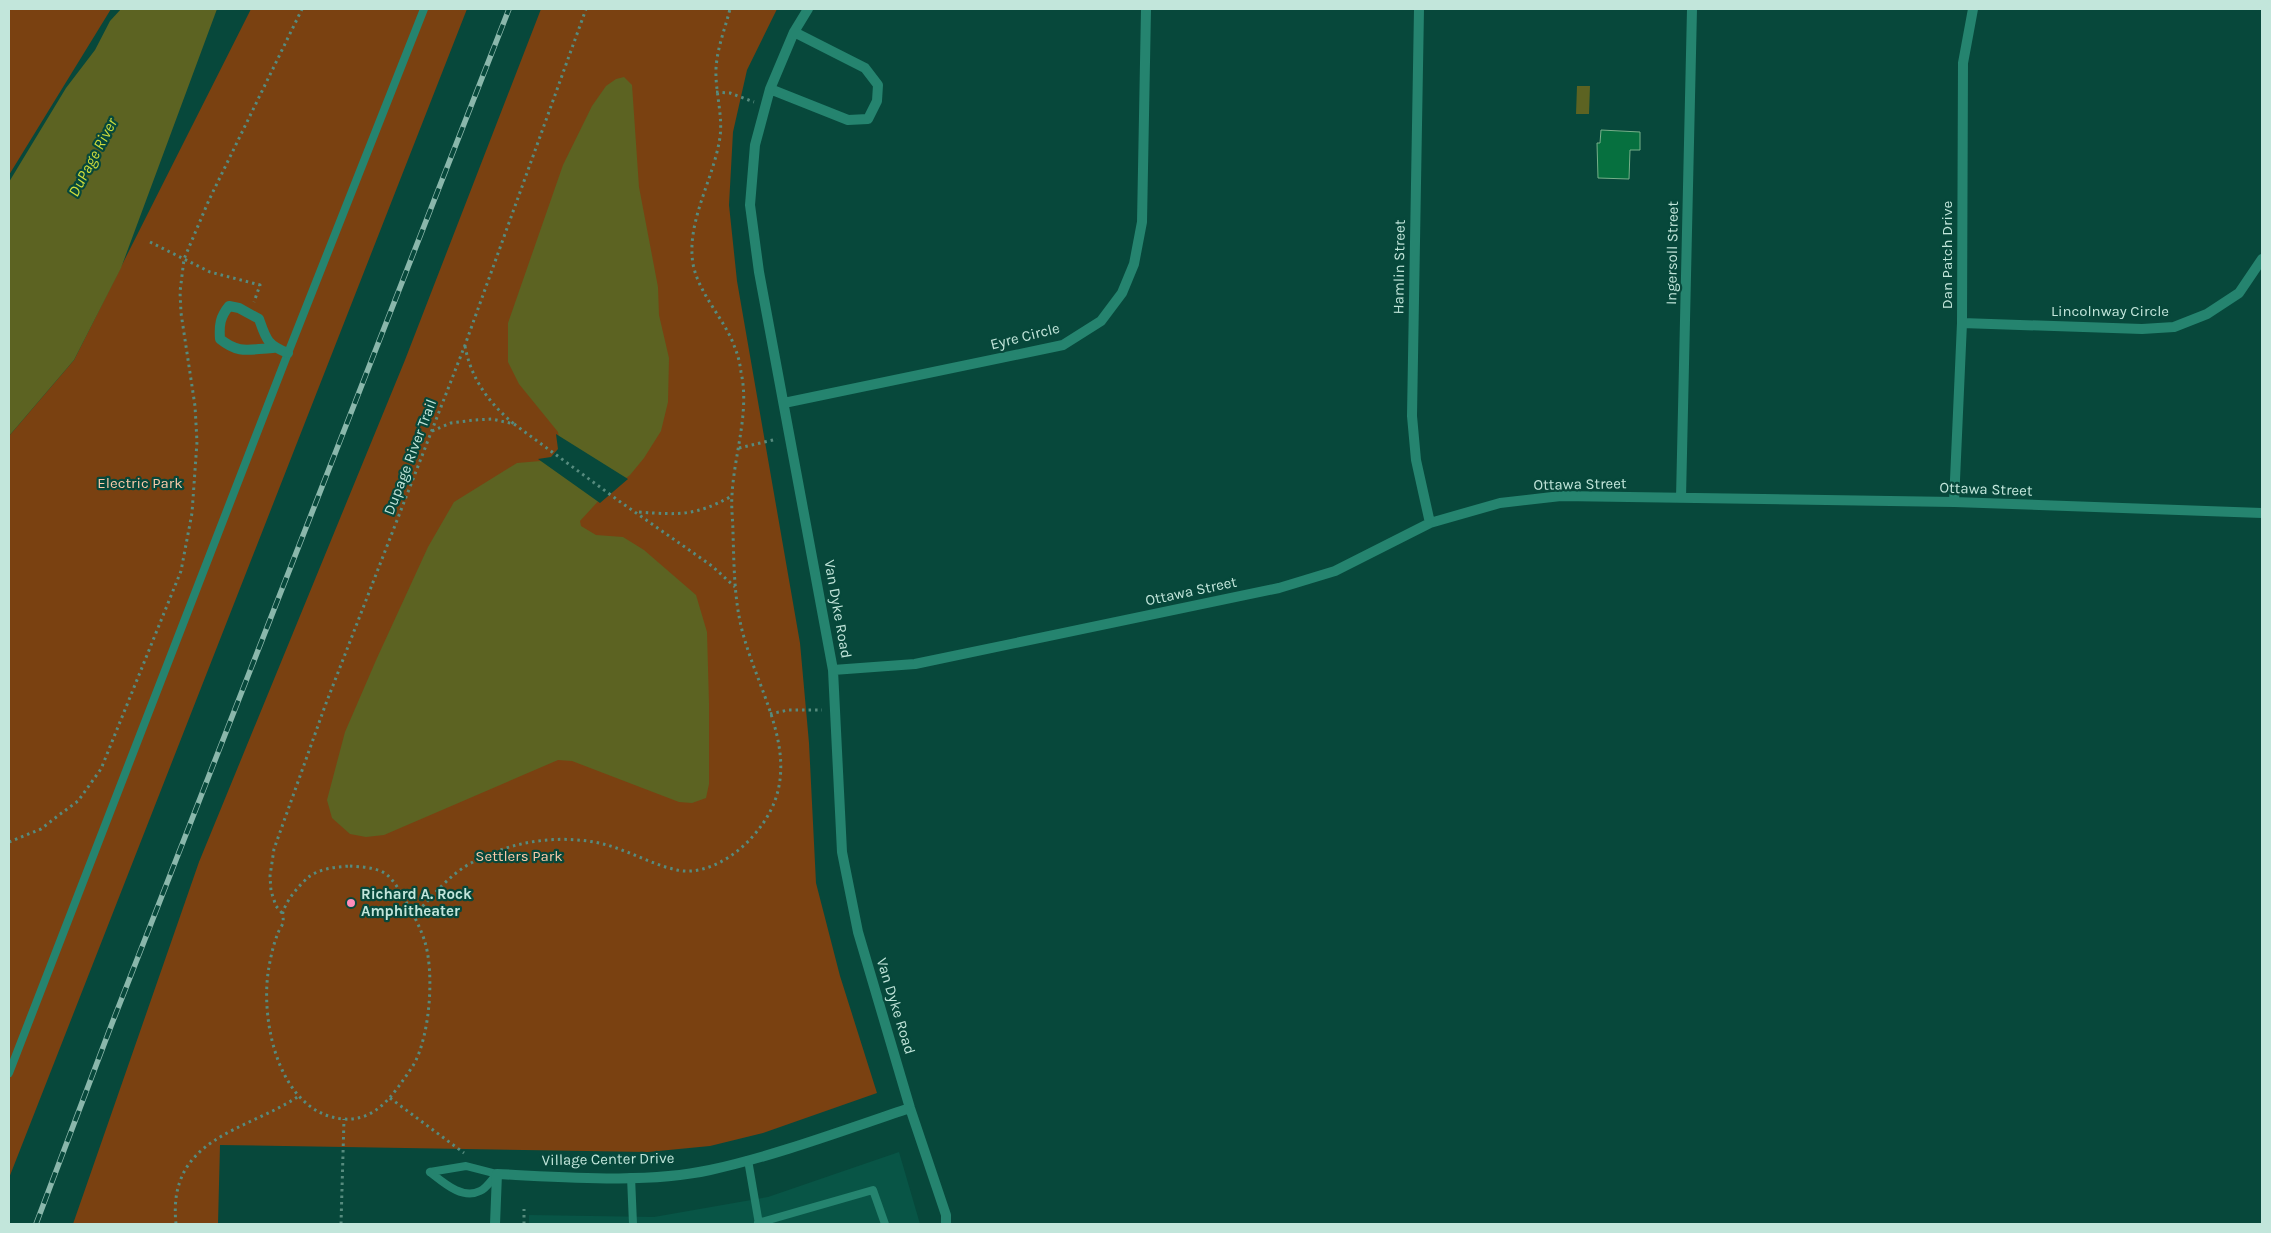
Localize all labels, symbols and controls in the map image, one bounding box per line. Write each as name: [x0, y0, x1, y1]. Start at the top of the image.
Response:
water label: DuPage River: [64, 114, 121, 200]
street label: Ingersoll Street: [1662, 200, 1682, 305]
street label: Dan Patch Drive: [1938, 201, 1956, 309]
street label: Hamlin Street: [1389, 219, 1409, 315]
street label: Lincolnway Circle: [2051, 302, 2169, 320]
street label: Eyre Circle: [988, 319, 1062, 353]
street label: Dupage River Trail: [380, 397, 440, 517]
park label: Electric Park: [97, 474, 183, 492]
street label: Ottawa Street: [1533, 474, 1627, 494]
street label: Ottawa Street: [1939, 478, 2033, 500]
street label: Van Dyke Road: [820, 558, 856, 660]
street label: Ottawa Street: [1144, 572, 1239, 609]
park label: Settlers Park: [475, 847, 563, 865]
place label: Richard A. Rock Amphitheater: [361, 885, 472, 920]
marker: Richard A. Rock Amphitheater: [345, 897, 357, 909]
street label: Van Dyke Road: [873, 956, 919, 1056]
street label: Village Center Drive: [542, 1149, 674, 1169]

